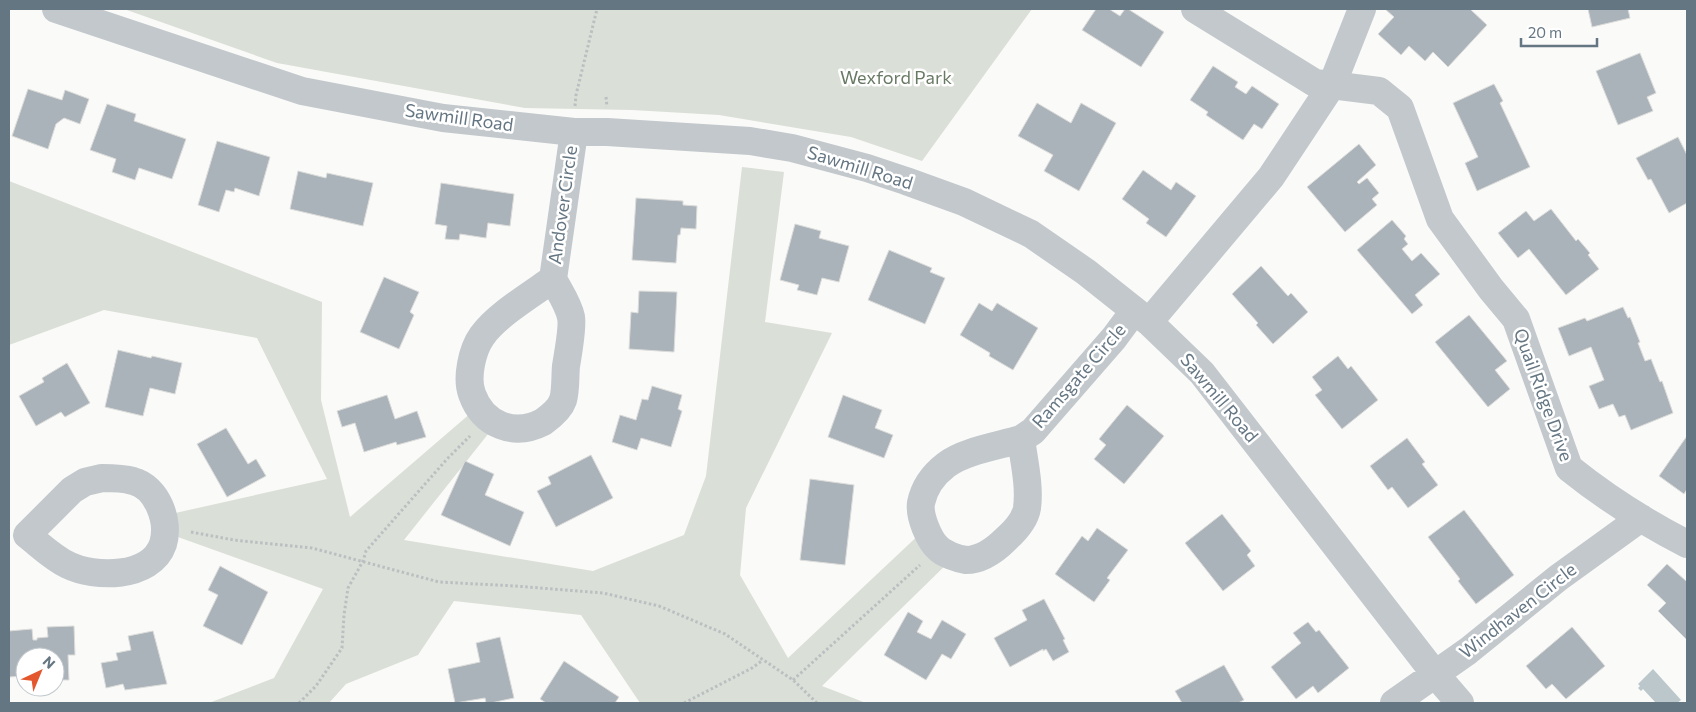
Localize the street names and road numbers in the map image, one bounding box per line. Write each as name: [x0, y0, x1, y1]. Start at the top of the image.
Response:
street label: Sawmill Road: [404, 99, 515, 135]
street label: Sawmill Road: [805, 141, 916, 194]
street label: Andover Circle: [543, 144, 581, 266]
street label: Ramsgate Circle: [1027, 319, 1130, 432]
street label: Quail Ridge Drive: [1510, 325, 1578, 464]
street label: Sawmill Road: [1176, 348, 1263, 446]
street label: Windhaven Circle: [1455, 558, 1580, 663]

